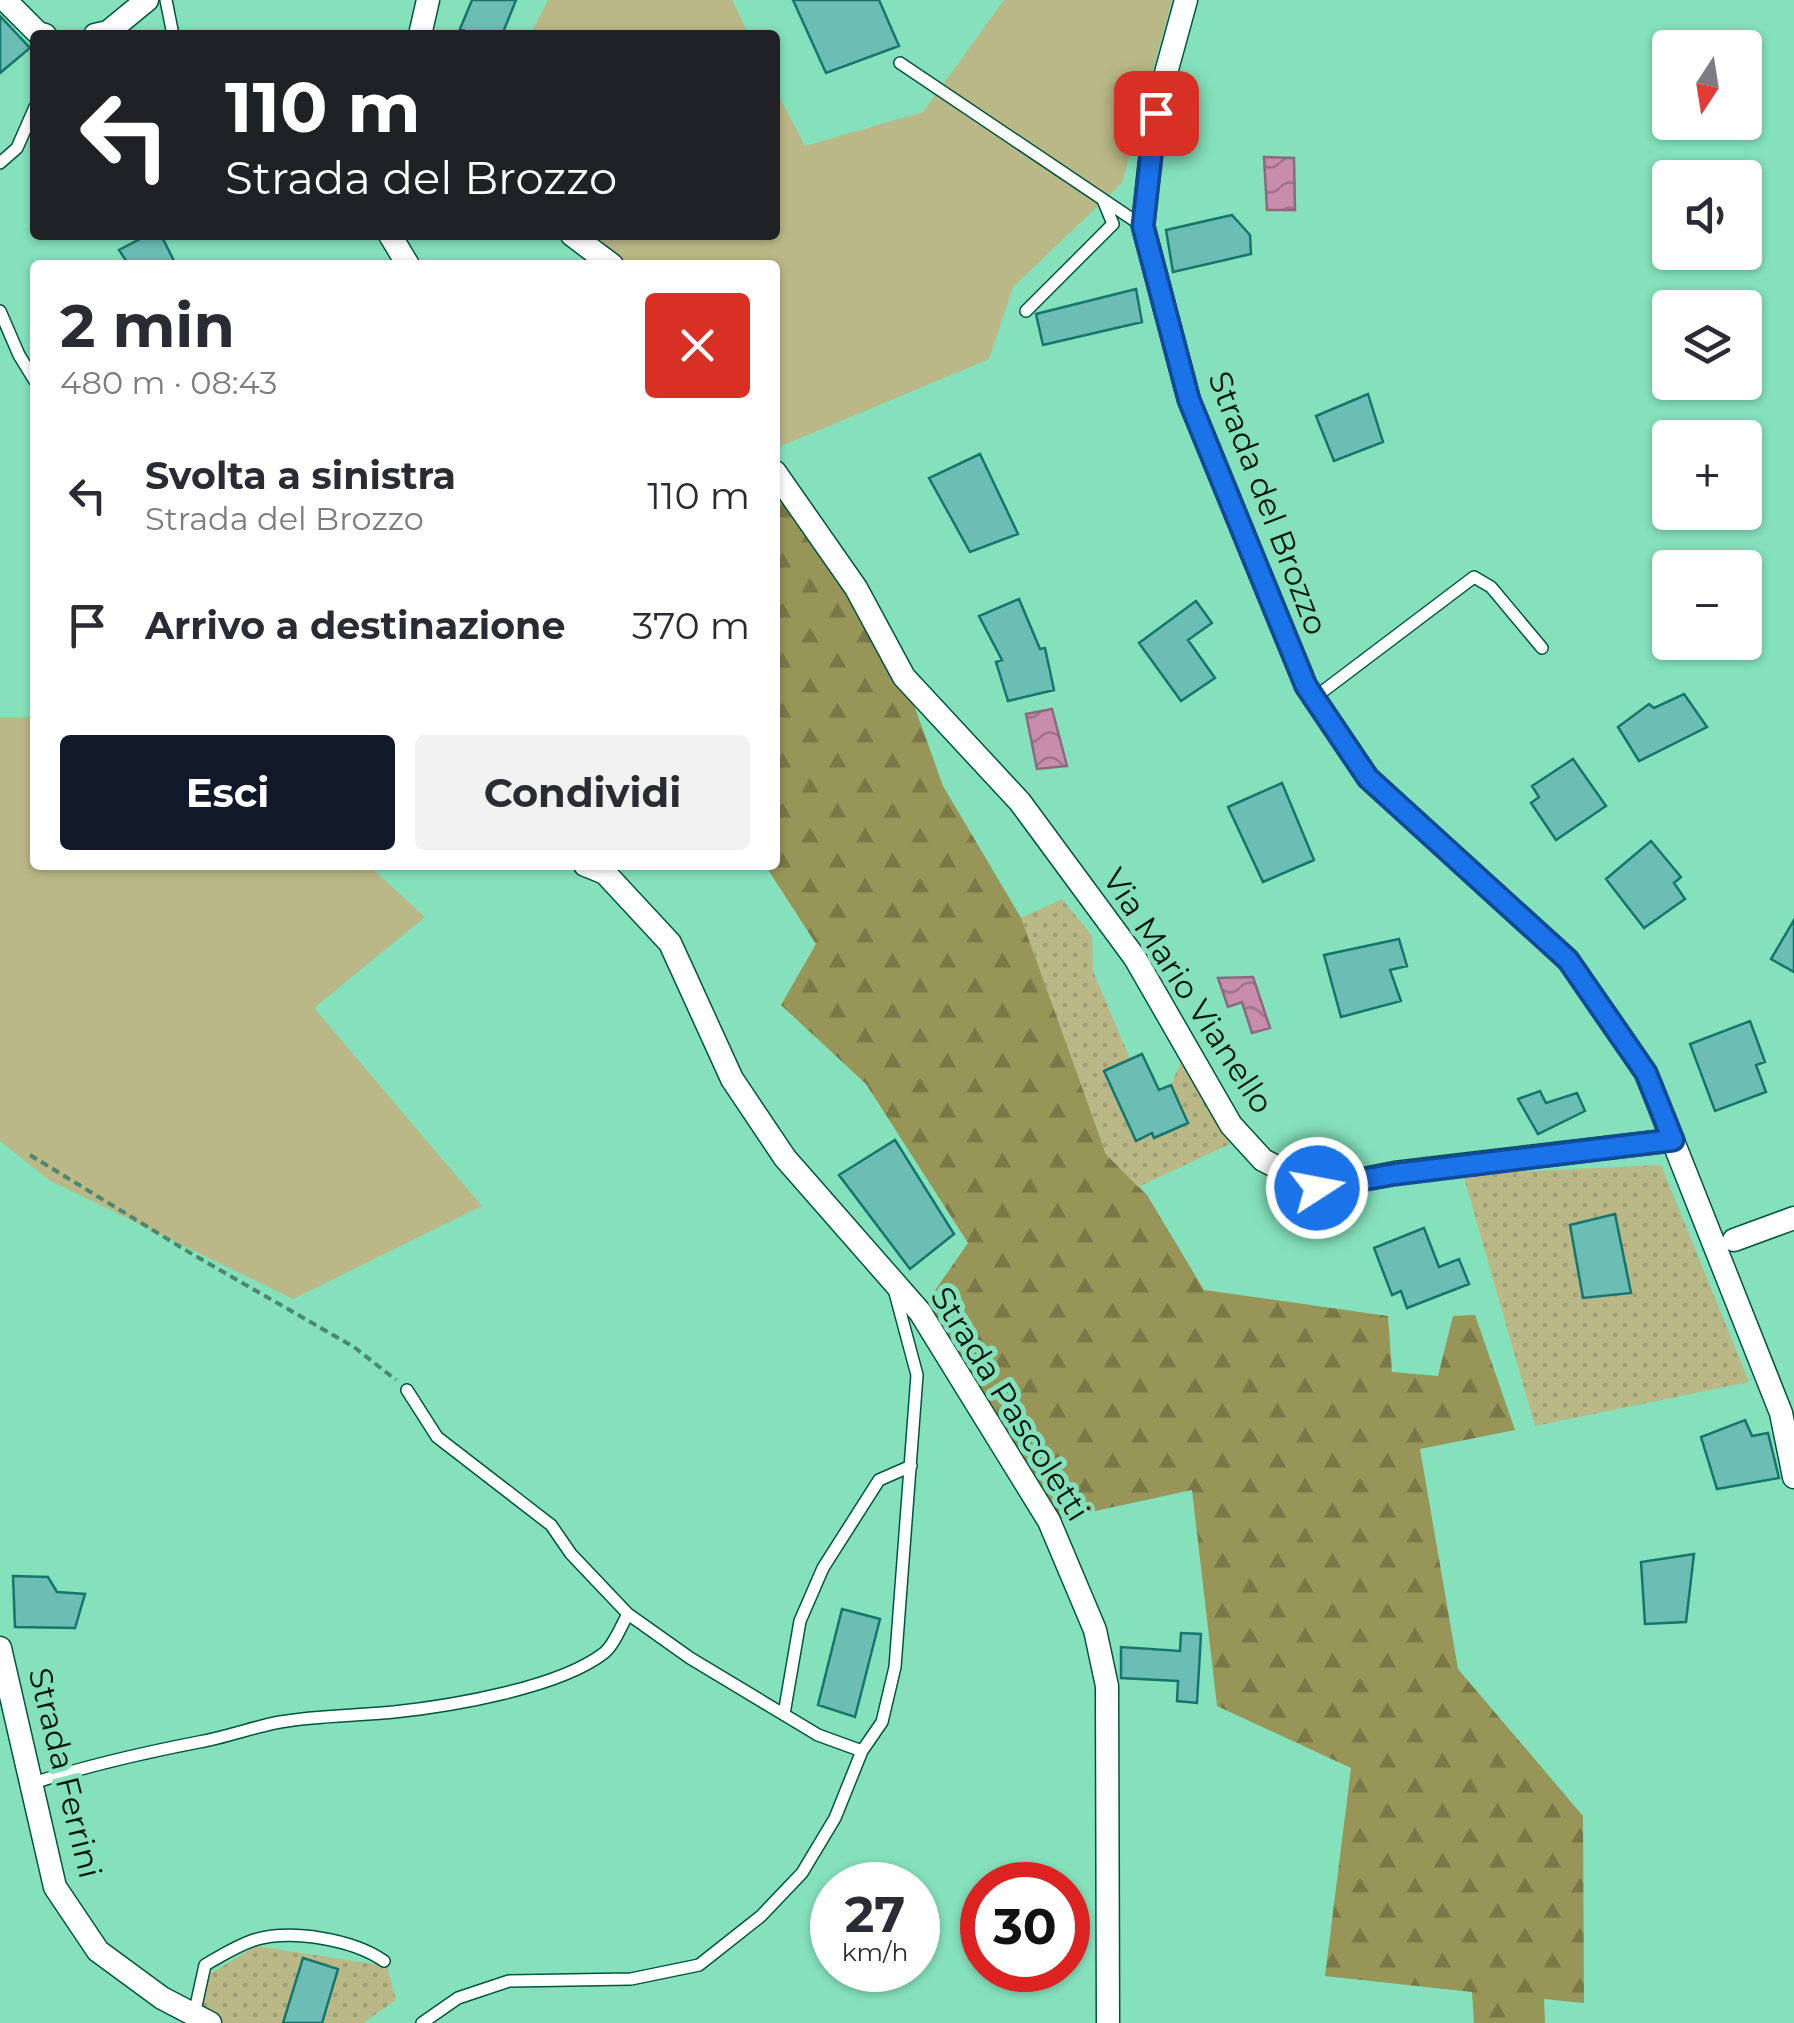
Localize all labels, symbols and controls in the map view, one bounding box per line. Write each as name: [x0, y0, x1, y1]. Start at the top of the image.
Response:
north arrow: [1652, 30, 1762, 140]
map controls: [1652, 30, 1762, 660]
text: 110 m: [225, 64, 421, 150]
icon: left: [60, 70, 190, 200]
pin: [1114, 71, 1199, 156]
icon: arrive: [1129, 86, 1184, 141]
text: Strada del Brozzo: [225, 150, 617, 205]
button: sound: [1652, 160, 1762, 270]
text: 2 min: [60, 289, 235, 362]
button: layers: [1652, 290, 1762, 400]
button: close: [645, 293, 750, 398]
text: 480 m · 08:43: [60, 363, 277, 402]
street label: Strada del Brozzo: [1200, 366, 1337, 640]
button: +: [1652, 420, 1762, 530]
text: Svolta a sinistra: [145, 452, 456, 499]
icon: left: [60, 468, 115, 523]
text: 110 m: [647, 472, 750, 519]
text: Strada del Brozzo: [145, 499, 424, 538]
button: −: [1652, 550, 1762, 660]
icon: arrive: [60, 598, 115, 653]
text: Arrivo a destinazione: [145, 602, 566, 649]
text: 370 m: [632, 602, 750, 649]
button: Esci: [60, 735, 395, 850]
button: Condividi: [415, 735, 750, 850]
street label: Via Mario Vianello: [1095, 861, 1282, 1121]
position arrow: [1265, 1136, 1369, 1240]
street label: Strada Pascoletti: [923, 1279, 1098, 1528]
street label: Strada Ferrini: [21, 1664, 110, 1882]
speed limit sign: 30: [960, 1862, 1090, 1992]
text: 27: [845, 1884, 905, 1945]
text: km/h: [842, 1937, 908, 1967]

